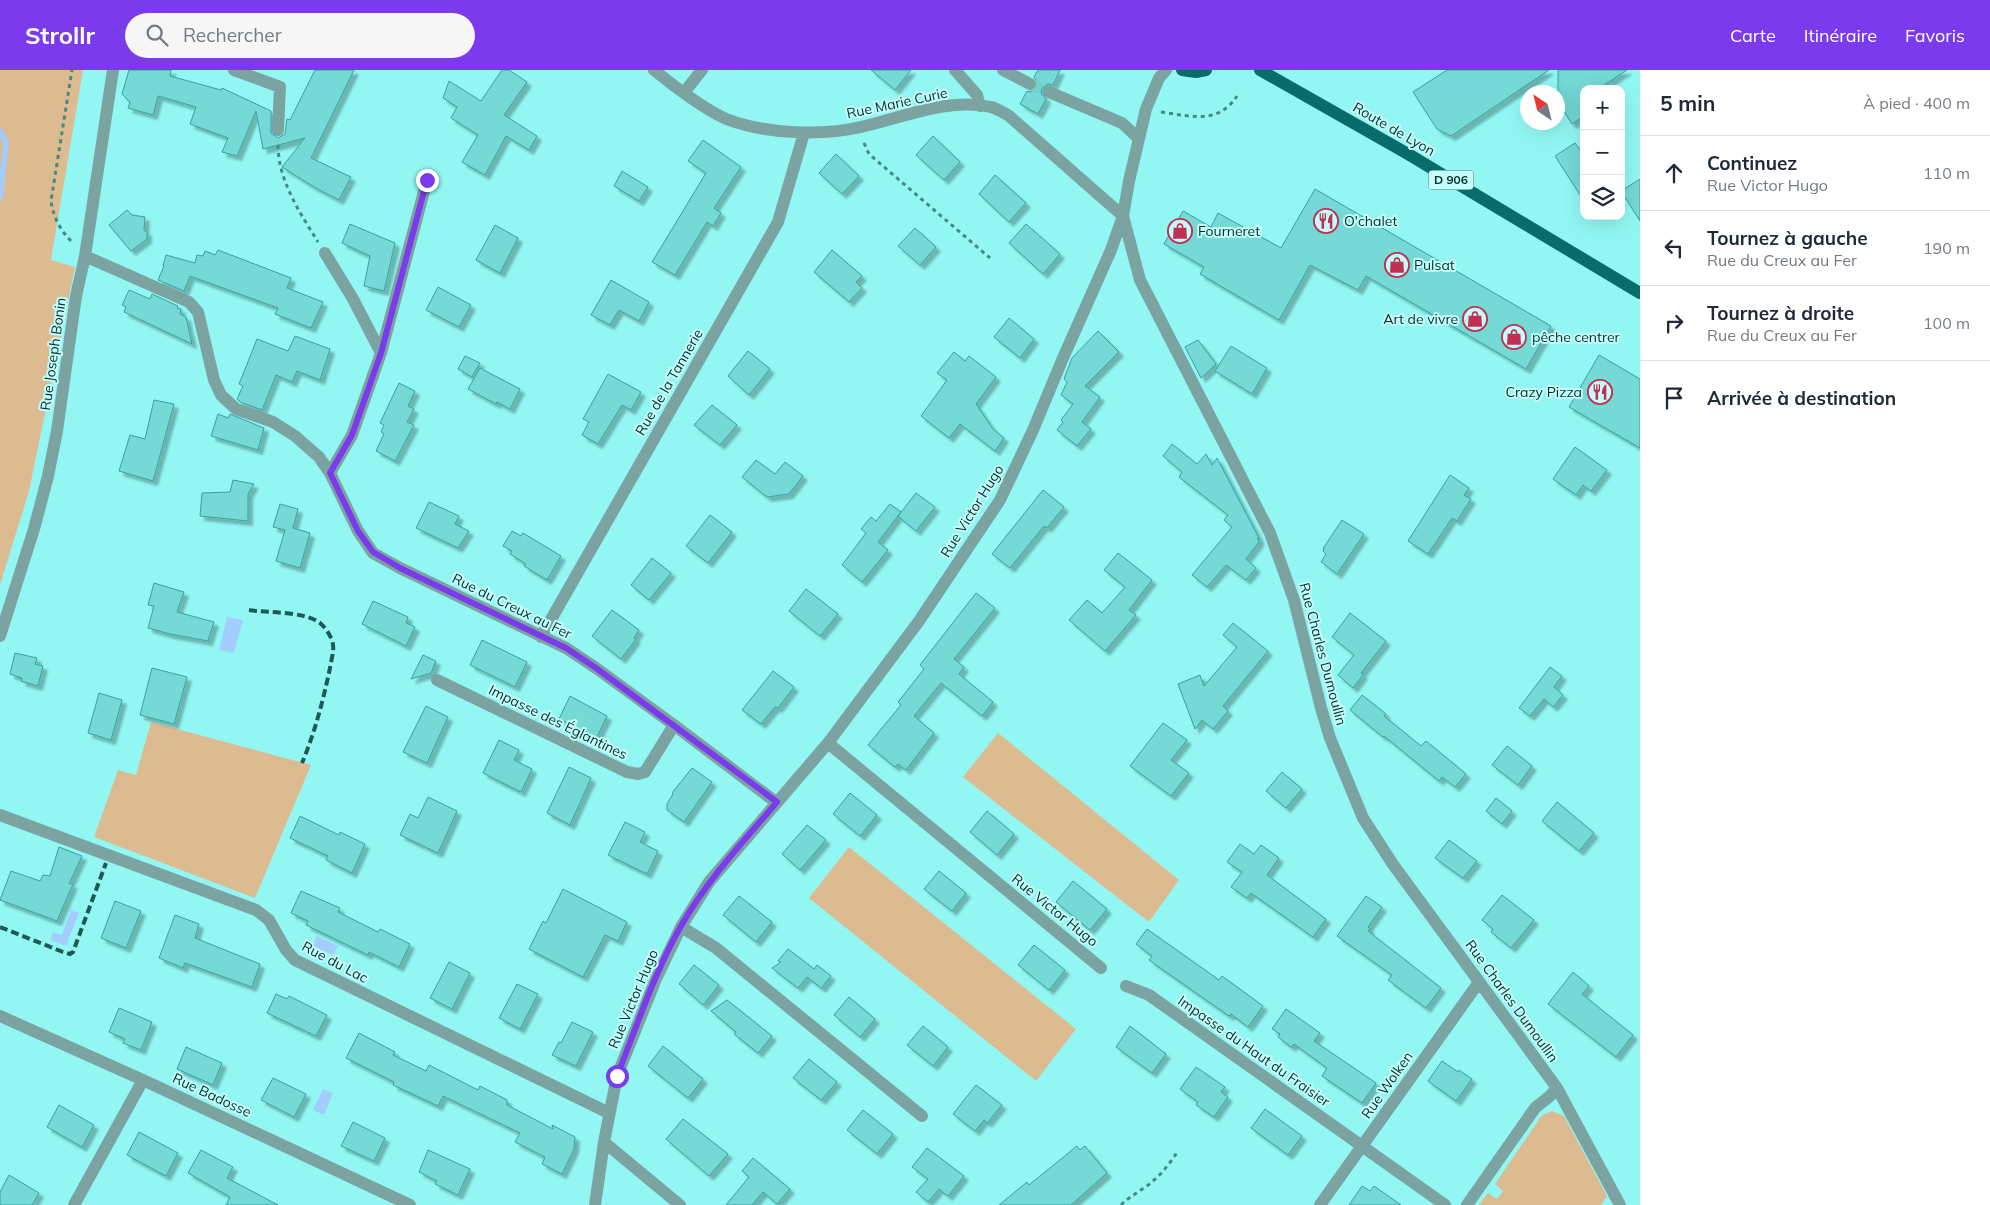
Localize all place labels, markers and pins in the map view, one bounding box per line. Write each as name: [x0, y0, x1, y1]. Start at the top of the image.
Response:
restaurant icon: O'chalet: [1313, 208, 1339, 234]
place label: O'chalet: [1344, 212, 1397, 230]
shop icon: Fourneret: [1167, 218, 1193, 244]
place label: Fourneret: [1198, 222, 1260, 240]
shop icon: Pulsat: [1384, 252, 1410, 278]
place label: Pulsat: [1414, 256, 1455, 274]
shop icon: Art de vivre: [1462, 306, 1488, 332]
place label: Art de vivre: [1383, 310, 1458, 328]
shop icon: pêche centrer: [1501, 324, 1527, 350]
place label: pêche centrer: [1532, 328, 1621, 346]
restaurant icon: Crazy Pizza: [1587, 379, 1613, 405]
place label: Crazy Pizza: [1505, 383, 1582, 401]

